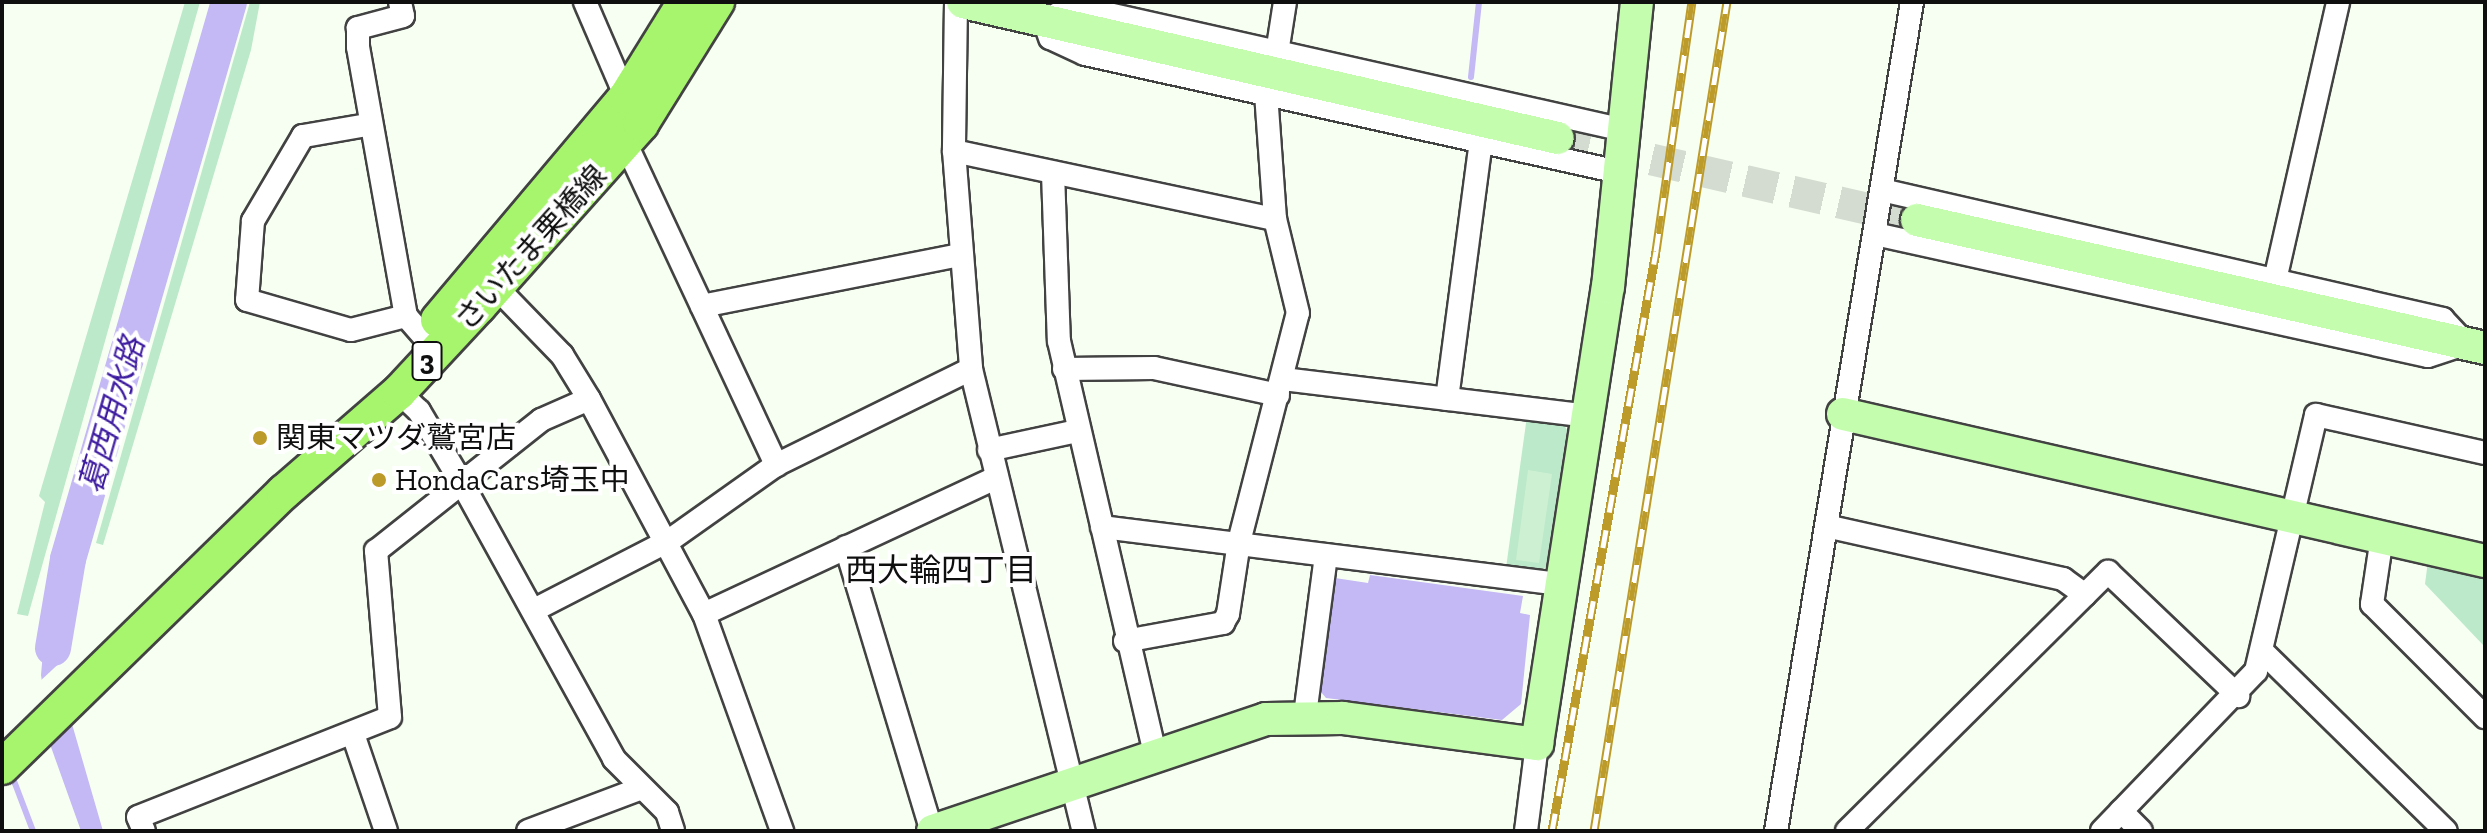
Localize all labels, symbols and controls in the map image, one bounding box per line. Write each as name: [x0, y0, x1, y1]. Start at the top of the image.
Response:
street label: さいたま栗橋線: [447, 158, 615, 338]
water label: 葛西用水路: [71, 333, 153, 497]
road number: 3: [411, 337, 443, 385]
place label: 関東マツダ鷲宮店: [276, 420, 516, 456]
marker: 関東マツダ鷲宮店: [251, 429, 269, 447]
place label: HondaCars埼玉中: [395, 462, 630, 498]
marker: HondaCars埼玉中: [370, 471, 388, 489]
district label: 西大輪四丁目: [845, 551, 1037, 589]

